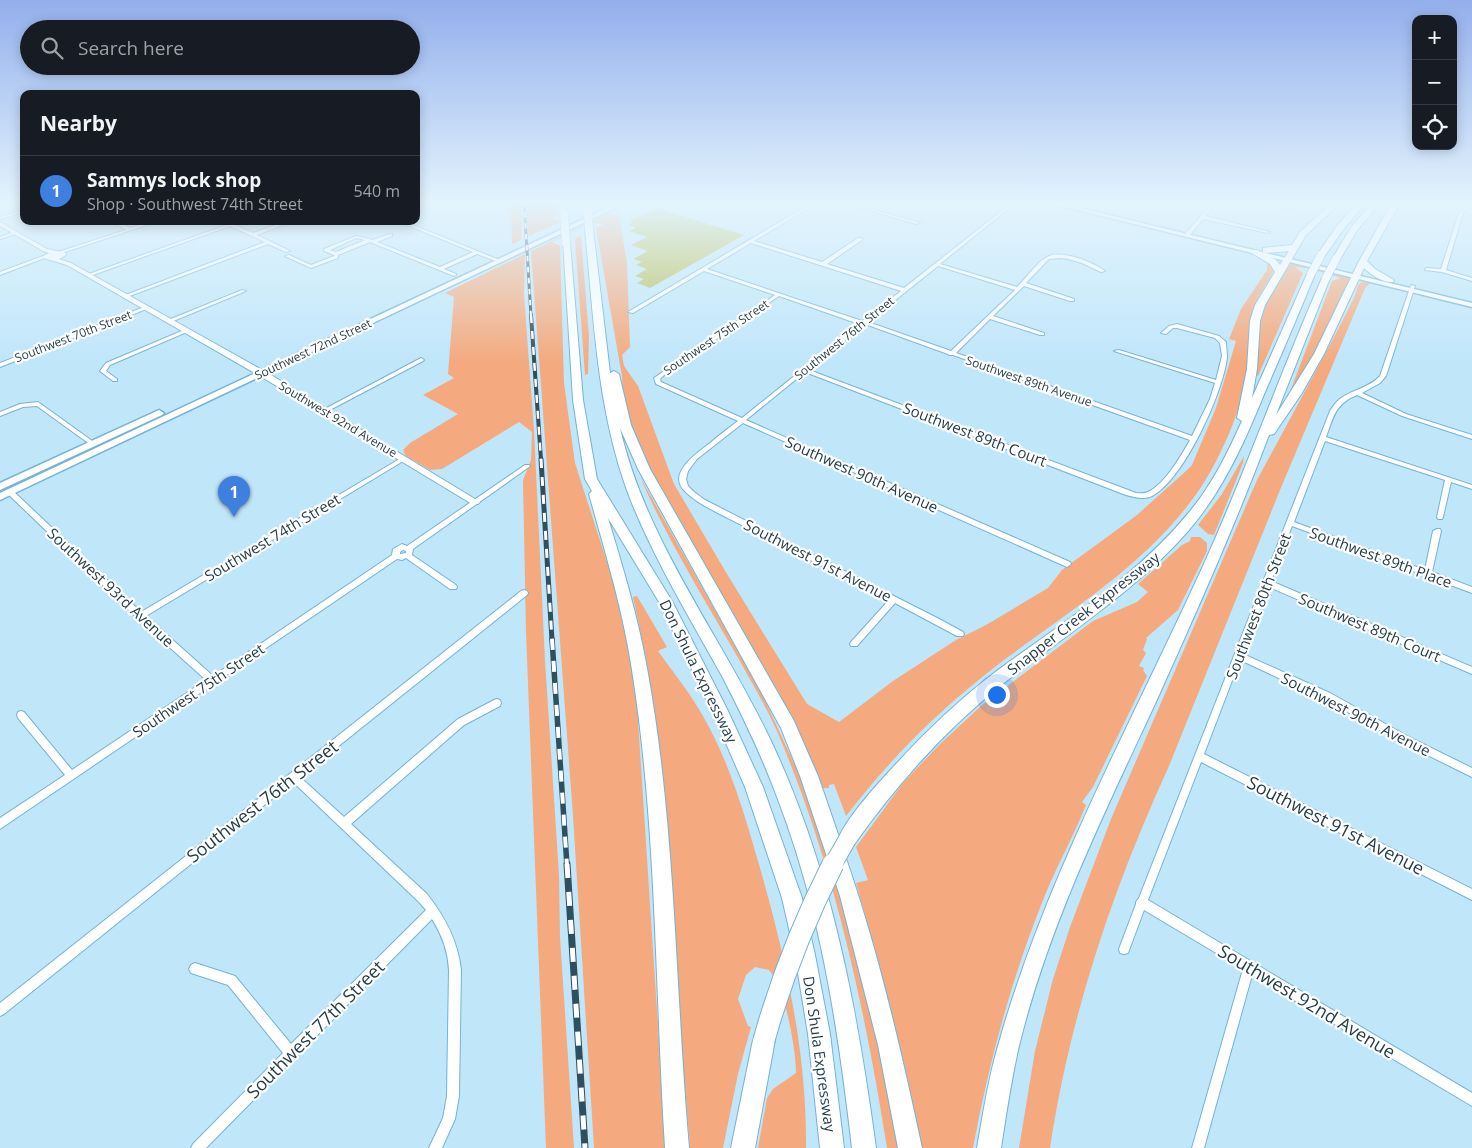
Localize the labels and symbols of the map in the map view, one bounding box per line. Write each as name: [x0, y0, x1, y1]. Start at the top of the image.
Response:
street label: Southwest 76th Street: [790, 292, 898, 384]
street label: Southwest 75th Street: [660, 295, 772, 379]
street label: Southwest 70th Street: [12, 306, 134, 366]
street label: Southwest 72nd Street: [252, 314, 374, 384]
street label: Southwest 89th Avenue: [964, 351, 1095, 411]
street label: Southwest 92nd Avenue: [276, 377, 401, 461]
street label: Southwest 89th Court: [900, 397, 1050, 471]
street label: Southwest 90th Avenue: [782, 431, 942, 517]
pin: 1: [218, 476, 250, 517]
street label: Southwest 74th Street: [200, 489, 344, 585]
street label: Southwest 91st Avenue: [741, 514, 895, 606]
street label: Southwest 89th Place: [1307, 522, 1455, 592]
street label: Southwest 93rd Avenue: [43, 523, 179, 651]
street label: Southwest 80th Street: [1221, 530, 1295, 682]
street label: Snapper Creek Expressway: [1003, 547, 1164, 679]
street label: Southwest 89th Court: [1296, 588, 1444, 666]
street label: Don Shula Expressway: [656, 596, 743, 747]
street label: Southwest 75th Street: [128, 638, 268, 742]
street label: Southwest 90th Avenue: [1278, 668, 1434, 760]
your location: [984, 682, 1010, 708]
street label: Southwest 76th Street: [181, 734, 343, 868]
street label: Southwest 91st Avenue: [1243, 770, 1429, 880]
street label: Southwest 92nd Avenue: [1214, 938, 1400, 1064]
street label: Southwest 77th Street: [241, 955, 389, 1103]
street label: Don Shula Expressway: [799, 975, 841, 1134]

